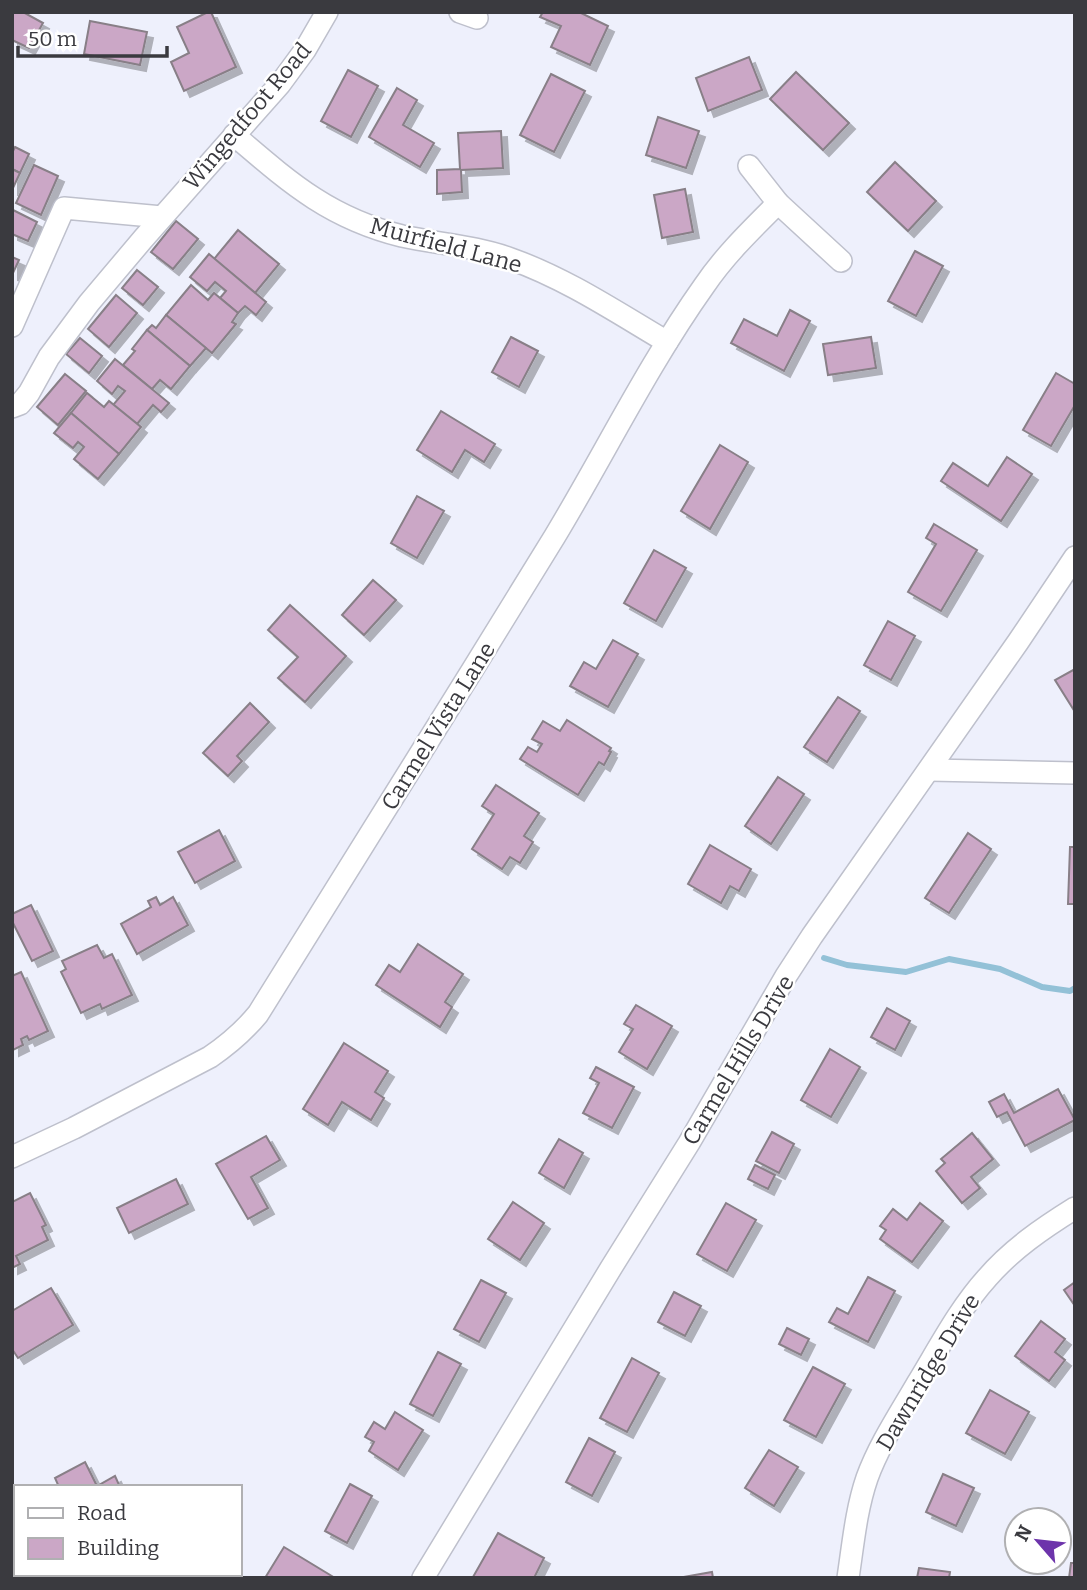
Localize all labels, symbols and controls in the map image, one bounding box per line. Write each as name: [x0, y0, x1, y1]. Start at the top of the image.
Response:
scale bar: [18, 14, 166, 58]
text: 50 m: [28, 26, 77, 52]
street label: Wingedfoot Road: [177, 36, 317, 195]
street label: Muirfield Lane: [367, 211, 525, 279]
street label: Carmel Vista Lane: [375, 637, 501, 815]
street label: Carmel Hills Drive: [676, 970, 800, 1150]
street label: Dawnridge Drive: [870, 1289, 986, 1455]
legend: [14, 1485, 242, 1576]
text: Road: [77, 1500, 126, 1526]
north arrow: [1003, 1506, 1073, 1576]
text: N: [1010, 1521, 1037, 1545]
text: Building: [77, 1535, 160, 1561]

